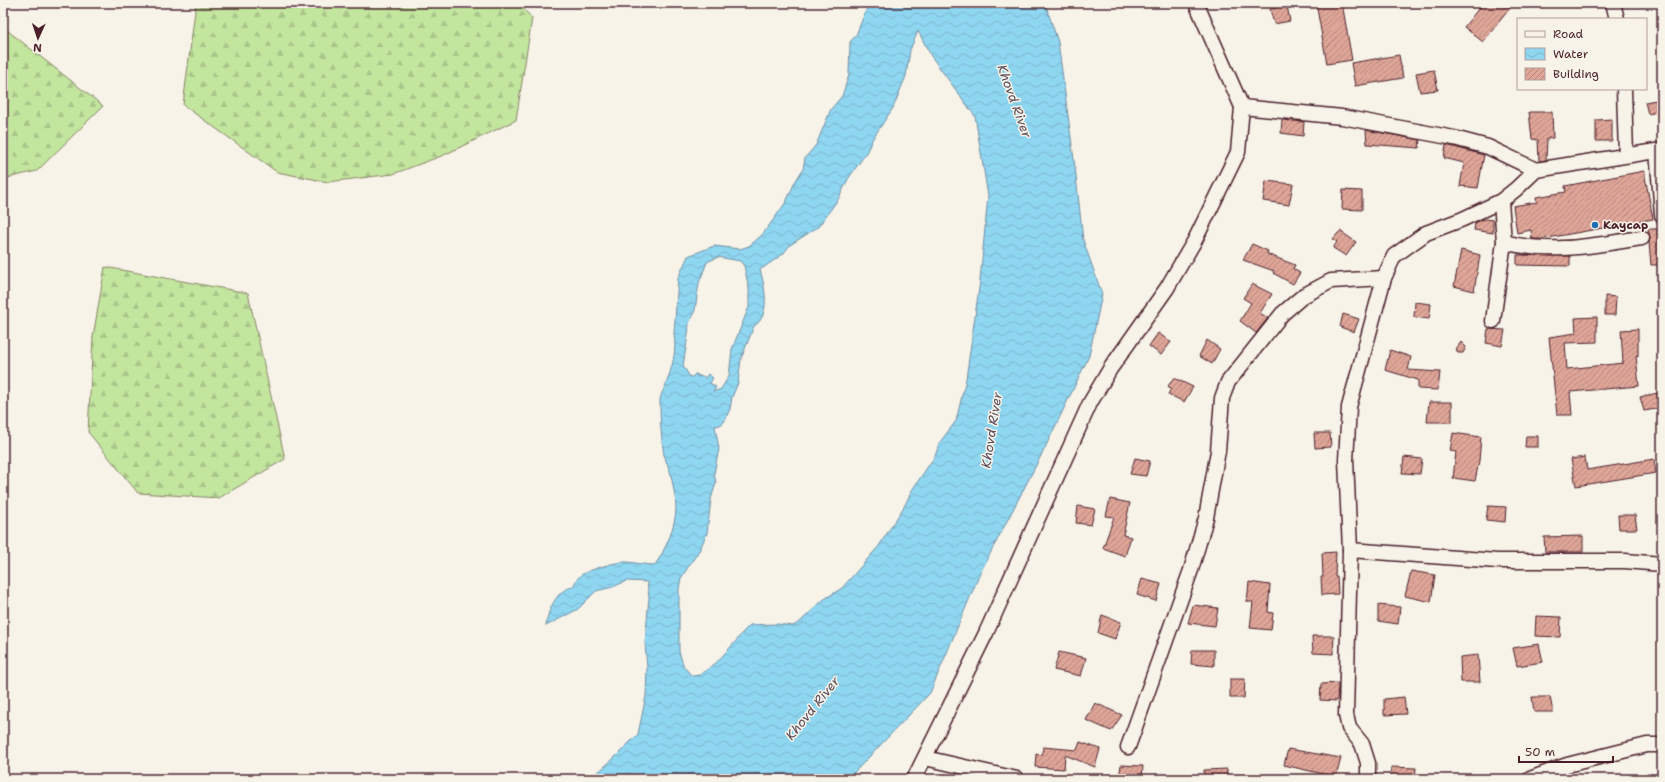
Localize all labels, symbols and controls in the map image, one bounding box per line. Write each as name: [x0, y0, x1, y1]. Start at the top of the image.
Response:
north arrow: [18, 18, 58, 58]
legend: [1517, 18, 1647, 90]
text: Road: [1553, 26, 1584, 42]
text: N: [32, 40, 42, 55]
text: Water: [1553, 46, 1589, 62]
water label: Khovd River: [993, 62, 1036, 141]
text: Building: [1553, 66, 1599, 82]
place label: Каусар: [1603, 217, 1648, 233]
marker: Каусар: [1590, 220, 1600, 230]
water label: Khovd River: [977, 390, 1006, 469]
water label: Khovd River: [782, 672, 844, 744]
scale bar: [1519, 738, 1613, 764]
text: 50 m: [1525, 744, 1555, 760]

